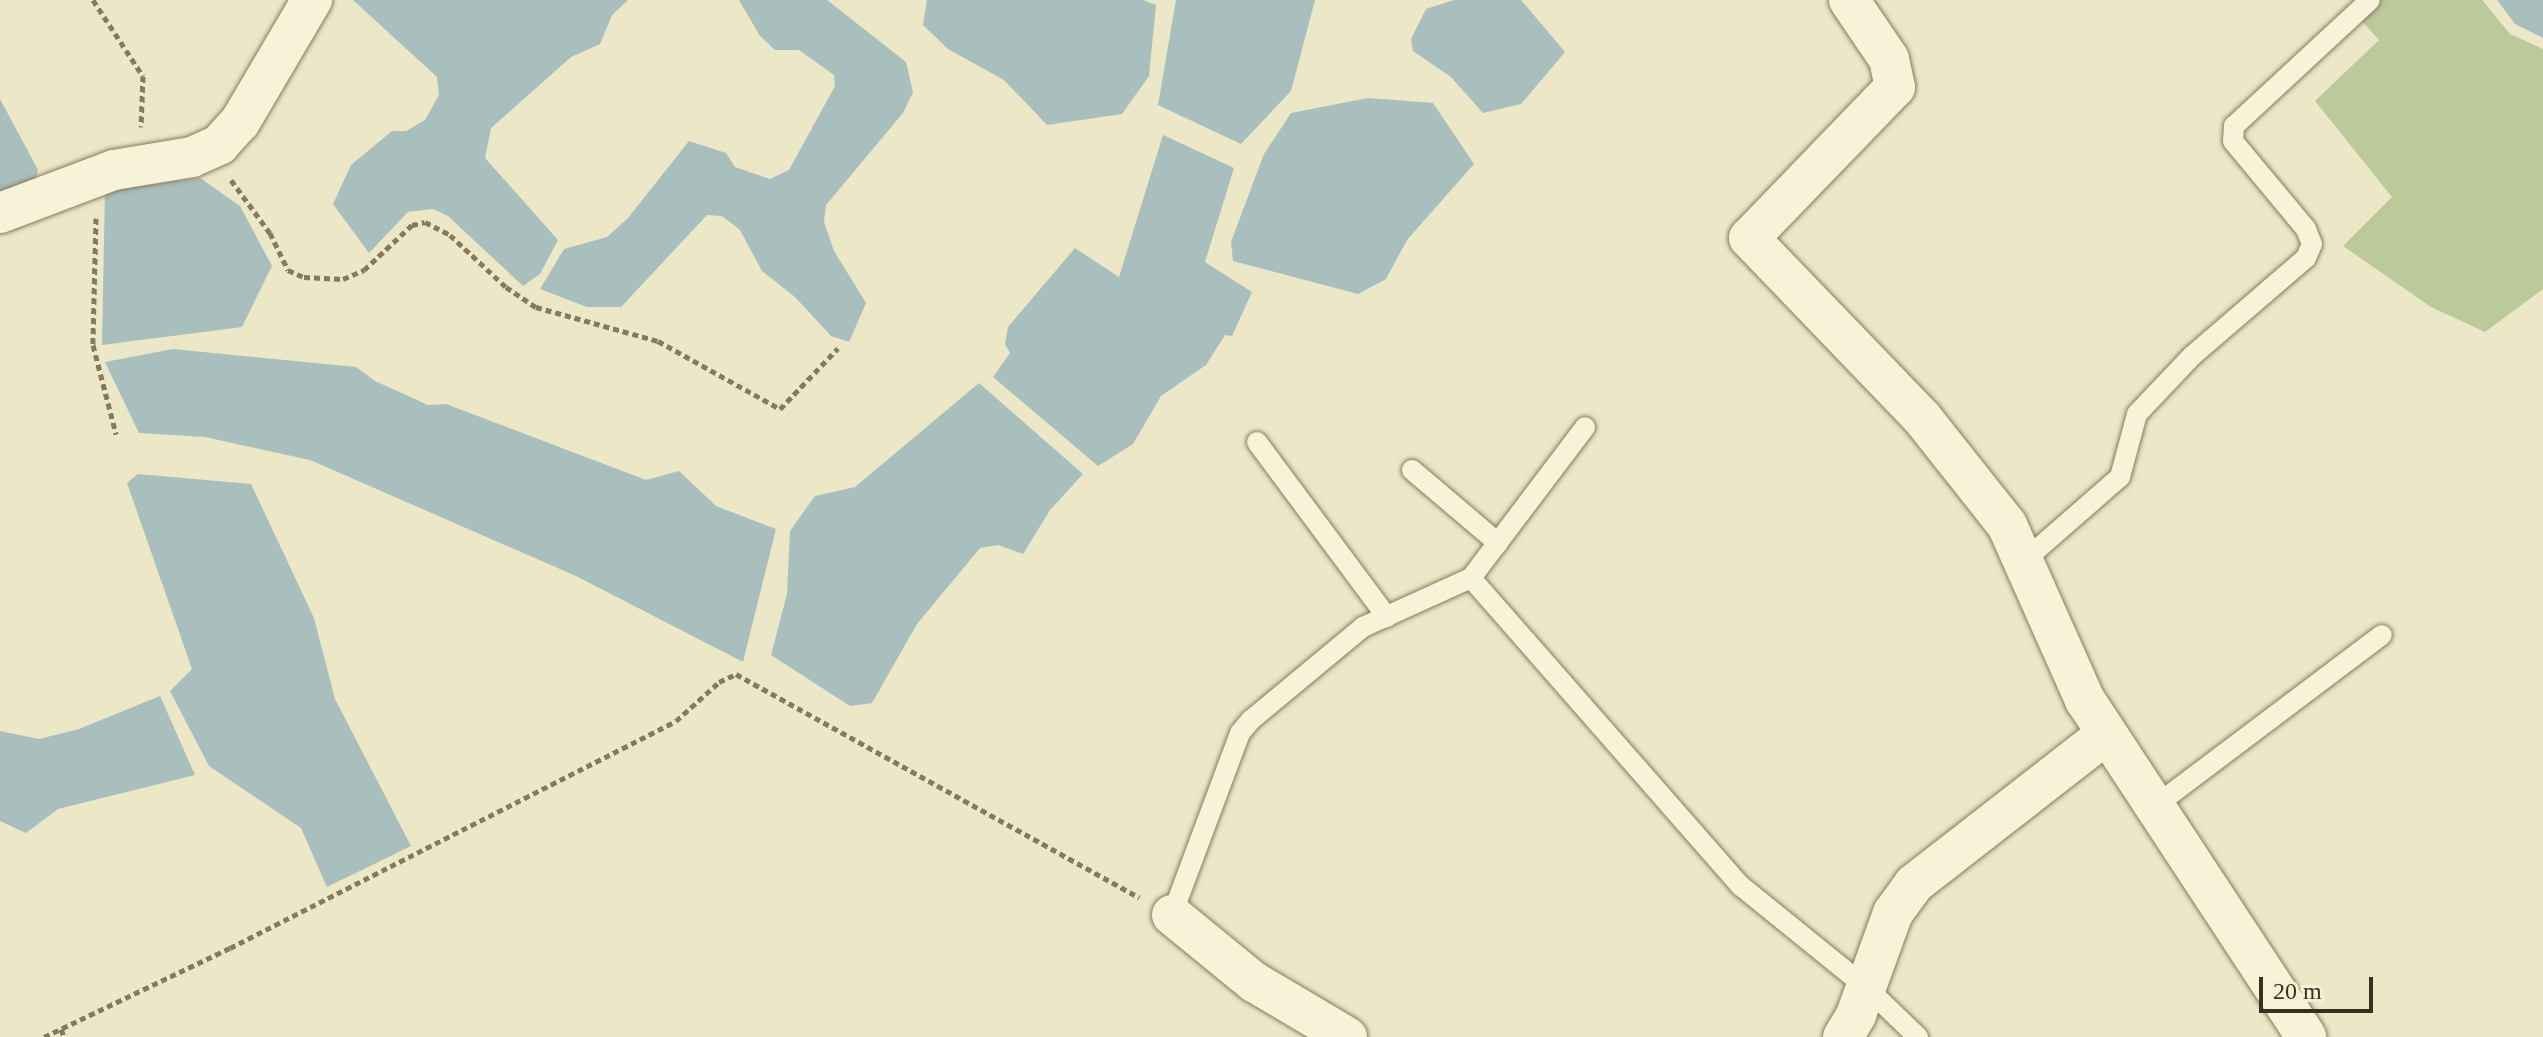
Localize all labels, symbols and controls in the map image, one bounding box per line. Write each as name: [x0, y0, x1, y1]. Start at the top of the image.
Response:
scale bar: [2263, 961, 2377, 1011]
text: 20 m: [2273, 978, 2322, 1004]

